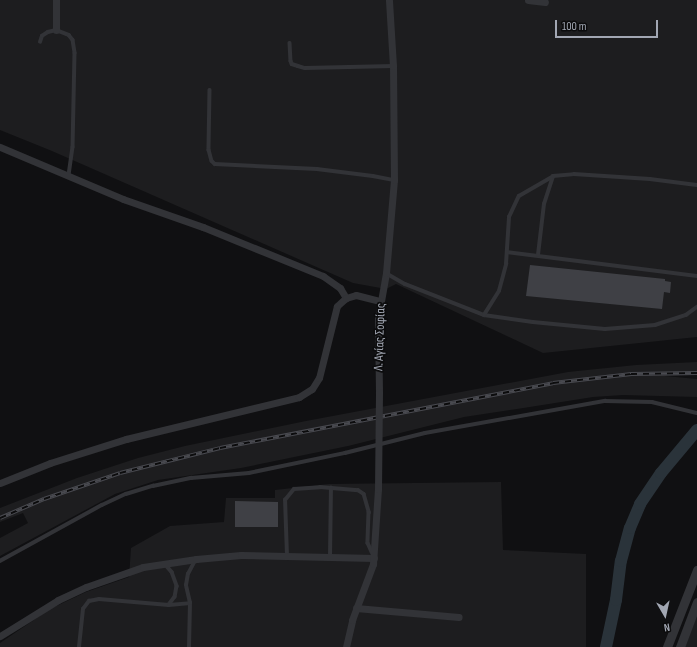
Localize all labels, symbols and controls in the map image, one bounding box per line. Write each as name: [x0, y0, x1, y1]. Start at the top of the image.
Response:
scale bar: [557, 12, 660, 38]
text: 100 m: [562, 19, 587, 34]
street label: Λ. Αγίας Σοφίας: [371, 303, 389, 371]
north arrow: [645, 595, 685, 635]
text: N: [663, 620, 671, 634]

